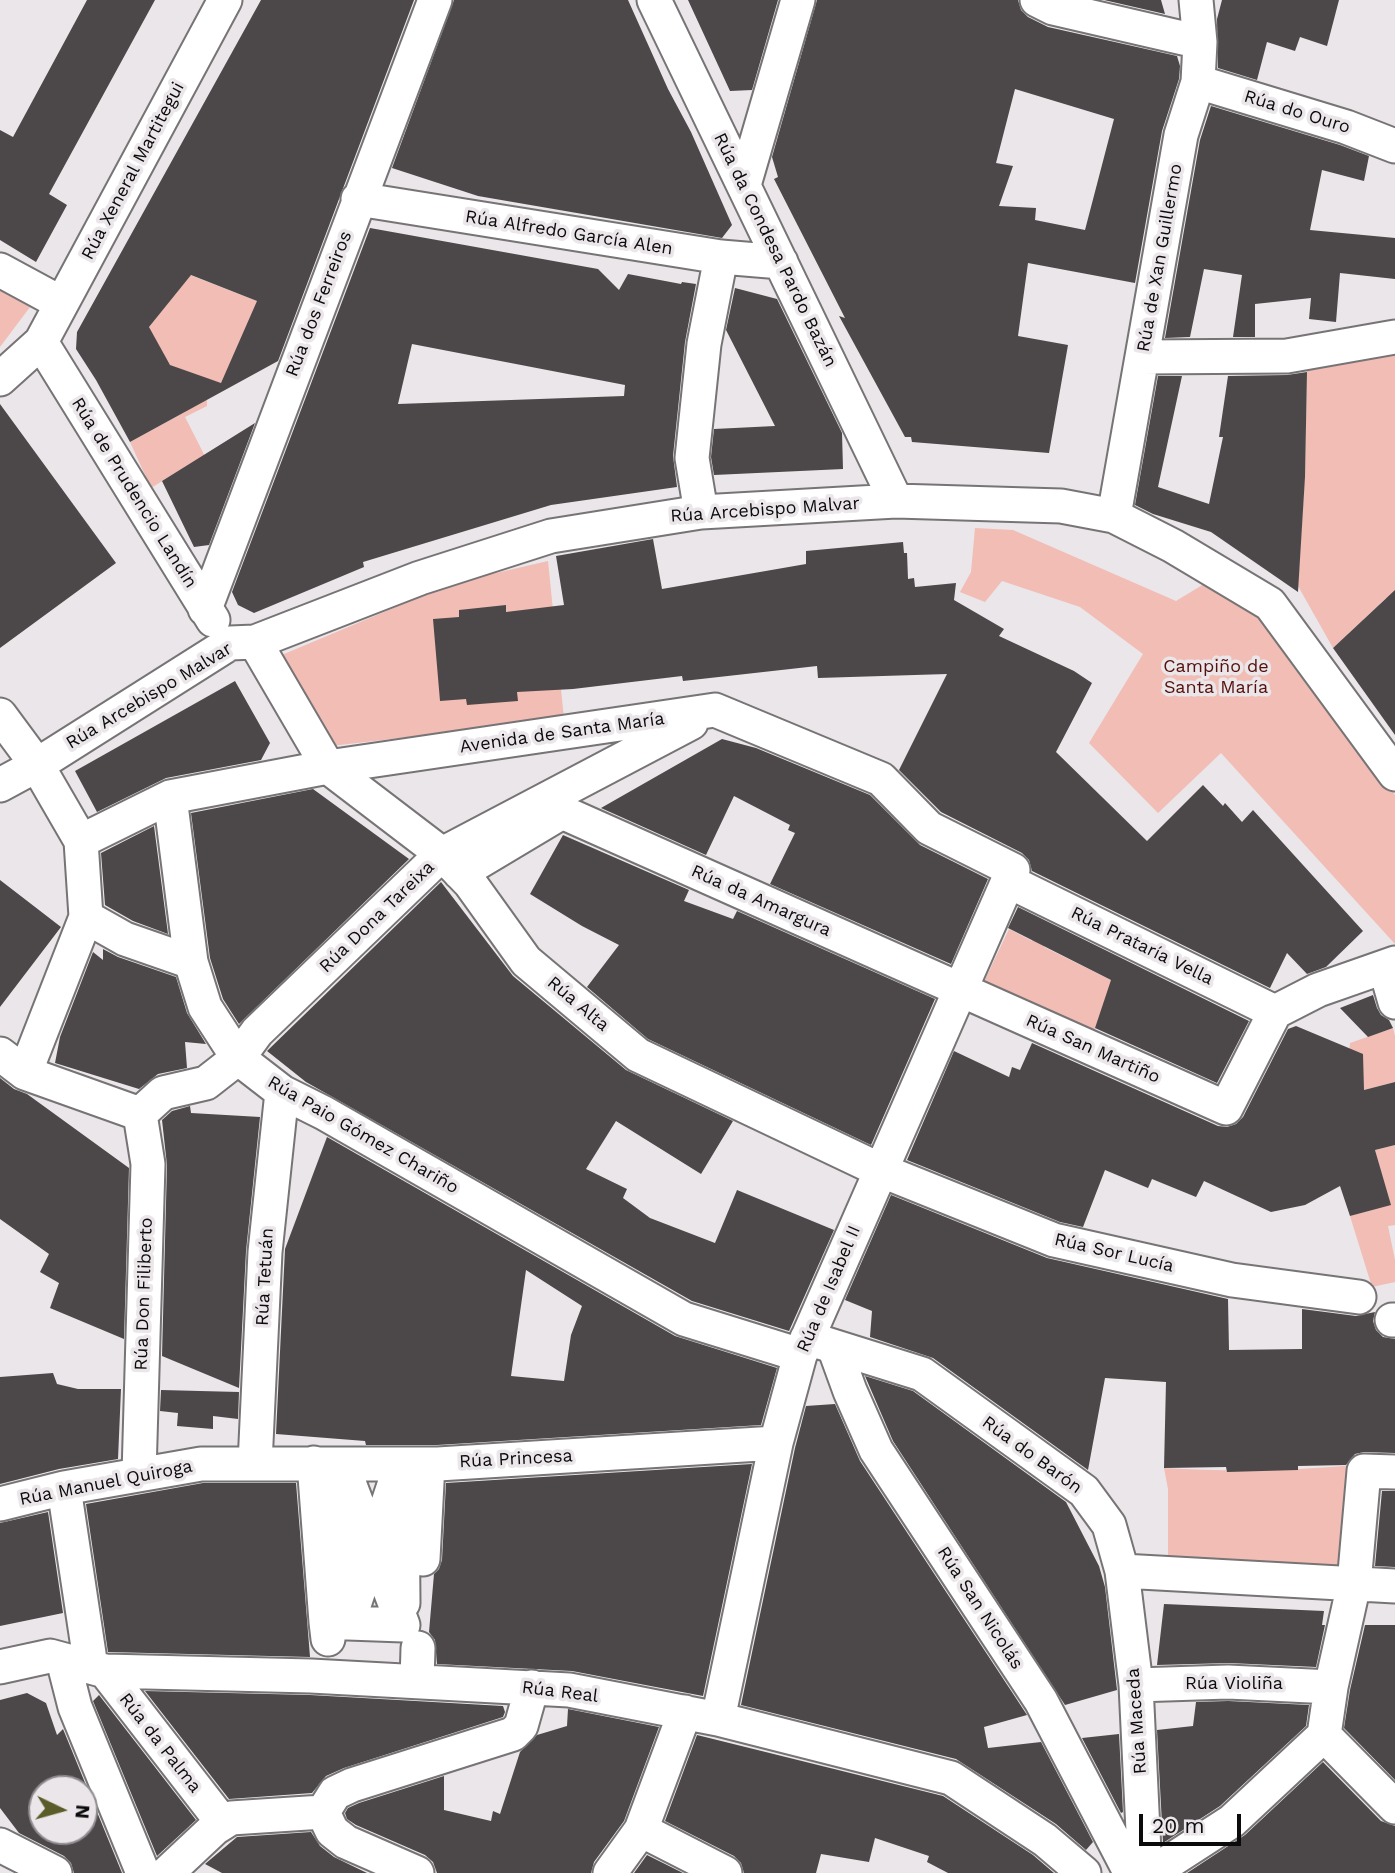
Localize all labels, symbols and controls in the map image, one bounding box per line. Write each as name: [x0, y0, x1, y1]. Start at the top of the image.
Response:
street label: Rúa Xeneral Martitegui: [77, 78, 189, 264]
street label: Rúa do Ouro: [1241, 86, 1353, 138]
street label: Rúa da Condesa Pardo Bazán: [709, 129, 841, 371]
street label: Rúa de Xan Guillermo: [1133, 162, 1187, 354]
street label: Rúa Alfredo García Alen: [464, 206, 674, 260]
street label: Rúa dos Ferreiros: [281, 228, 357, 380]
street label: Rúa de Prudencio Landín: [66, 394, 202, 592]
street label: Rúa Arcebispo Malvar: [670, 493, 860, 527]
street label: Rúa Arcebispo Malvar: [62, 638, 236, 754]
park label: Campiño de Santa María: [1163, 656, 1269, 698]
street label: Avenida de Santa María: [458, 708, 666, 758]
street label: Rúa Dona Tareixa: [315, 857, 439, 977]
street label: Rúa da Amargura: [688, 860, 834, 942]
street label: Rúa Prataría Vella: [1067, 902, 1217, 990]
street label: Rúa Alta: [543, 972, 613, 1036]
street label: Rúa San Martiño: [1023, 1010, 1163, 1088]
street label: Rúa Paio Gómez Chariño: [264, 1071, 462, 1199]
street label: Rúa Don Filiberto: [131, 1217, 157, 1371]
street label: Rúa de Isabel II: [793, 1222, 865, 1356]
street label: Rúa Tetuán: [252, 1227, 278, 1327]
street label: Rúa Sor Lucía: [1052, 1229, 1176, 1277]
street label: Rúa do Barón: [978, 1411, 1086, 1499]
street label: Rúa Princesa: [459, 1445, 573, 1473]
street label: Rúa Manuel Quiroga: [18, 1456, 194, 1510]
street label: Rúa San Nicolás: [932, 1543, 1028, 1673]
street label: Rúa Maceda: [1123, 1667, 1151, 1775]
street label: Rúa Violiña: [1185, 1673, 1283, 1695]
street label: Rúa Real: [520, 1677, 600, 1707]
street label: Rúa da Palma: [114, 1689, 206, 1797]
north arrow: [28, 1775, 98, 1845]
scale bar: [1143, 1800, 1244, 1844]
text: N: [70, 1804, 94, 1820]
text: 20 m: [1152, 1813, 1204, 1838]

